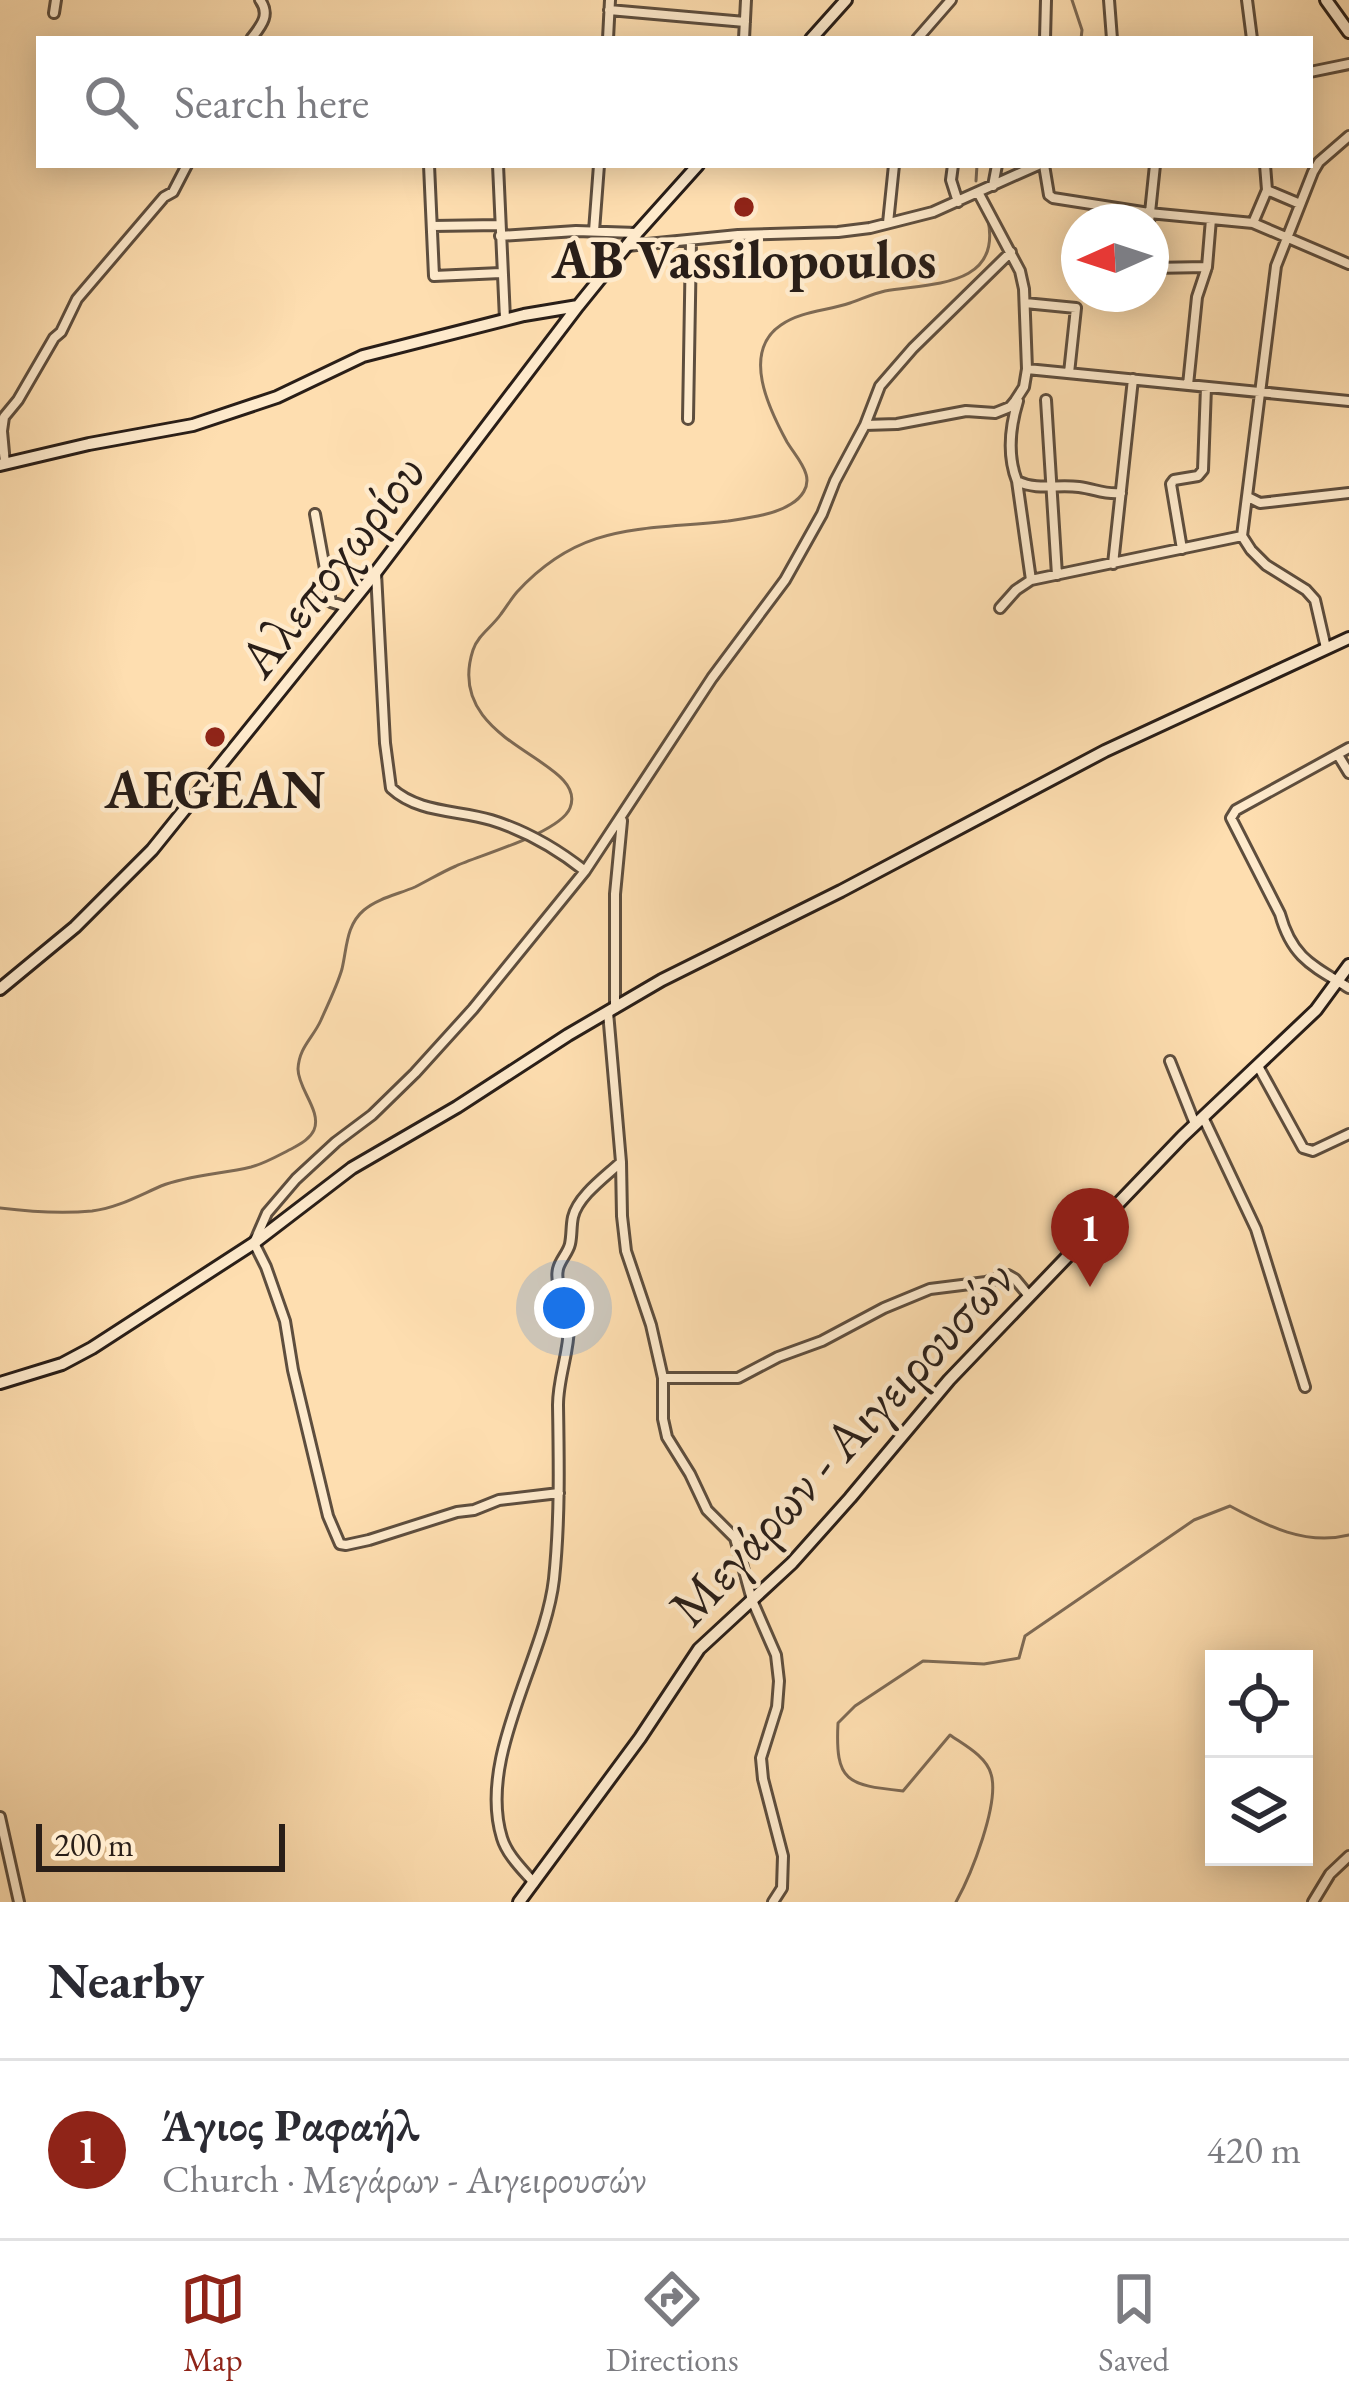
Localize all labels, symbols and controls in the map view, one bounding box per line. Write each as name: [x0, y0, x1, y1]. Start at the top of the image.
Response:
search box: [36, 36, 1313, 168]
icon: search: [78, 69, 144, 135]
text: Search here: [174, 73, 369, 131]
marker: AB Vassilopoulos: [731, 194, 757, 220]
north arrow: [1061, 204, 1169, 312]
place label: AB Vassilopoulos: [550, 224, 937, 294]
street label: Αλεποχωρίου: [221, 439, 440, 692]
marker: AEGEAN: [202, 724, 228, 750]
place label: AEGEAN: [103, 754, 326, 824]
pin: 1: [1051, 1188, 1129, 1287]
street label: Μεγάρων - Αιγειρουσών: [653, 1244, 1029, 1640]
your location: [534, 1278, 594, 1338]
map controls: [1205, 1650, 1313, 1866]
button: locate: [1205, 1650, 1313, 1758]
button: layers: [1205, 1758, 1313, 1866]
scale bar: [36, 1818, 285, 1871]
text: 200 m: [54, 1823, 134, 1866]
text: Nearby: [48, 1947, 204, 2013]
text: Άγιος Ραφαήλ: [162, 2095, 420, 2153]
text: 1: [77, 2124, 97, 2175]
text: 420 m: [1207, 2124, 1301, 2175]
text: Church · Μεγάρων - Αιγειρουσών: [162, 2153, 647, 2204]
tab: Map: [180, 2266, 246, 2381]
tab: Directions: [606, 2266, 739, 2381]
tab: Saved: [1098, 2266, 1169, 2381]

